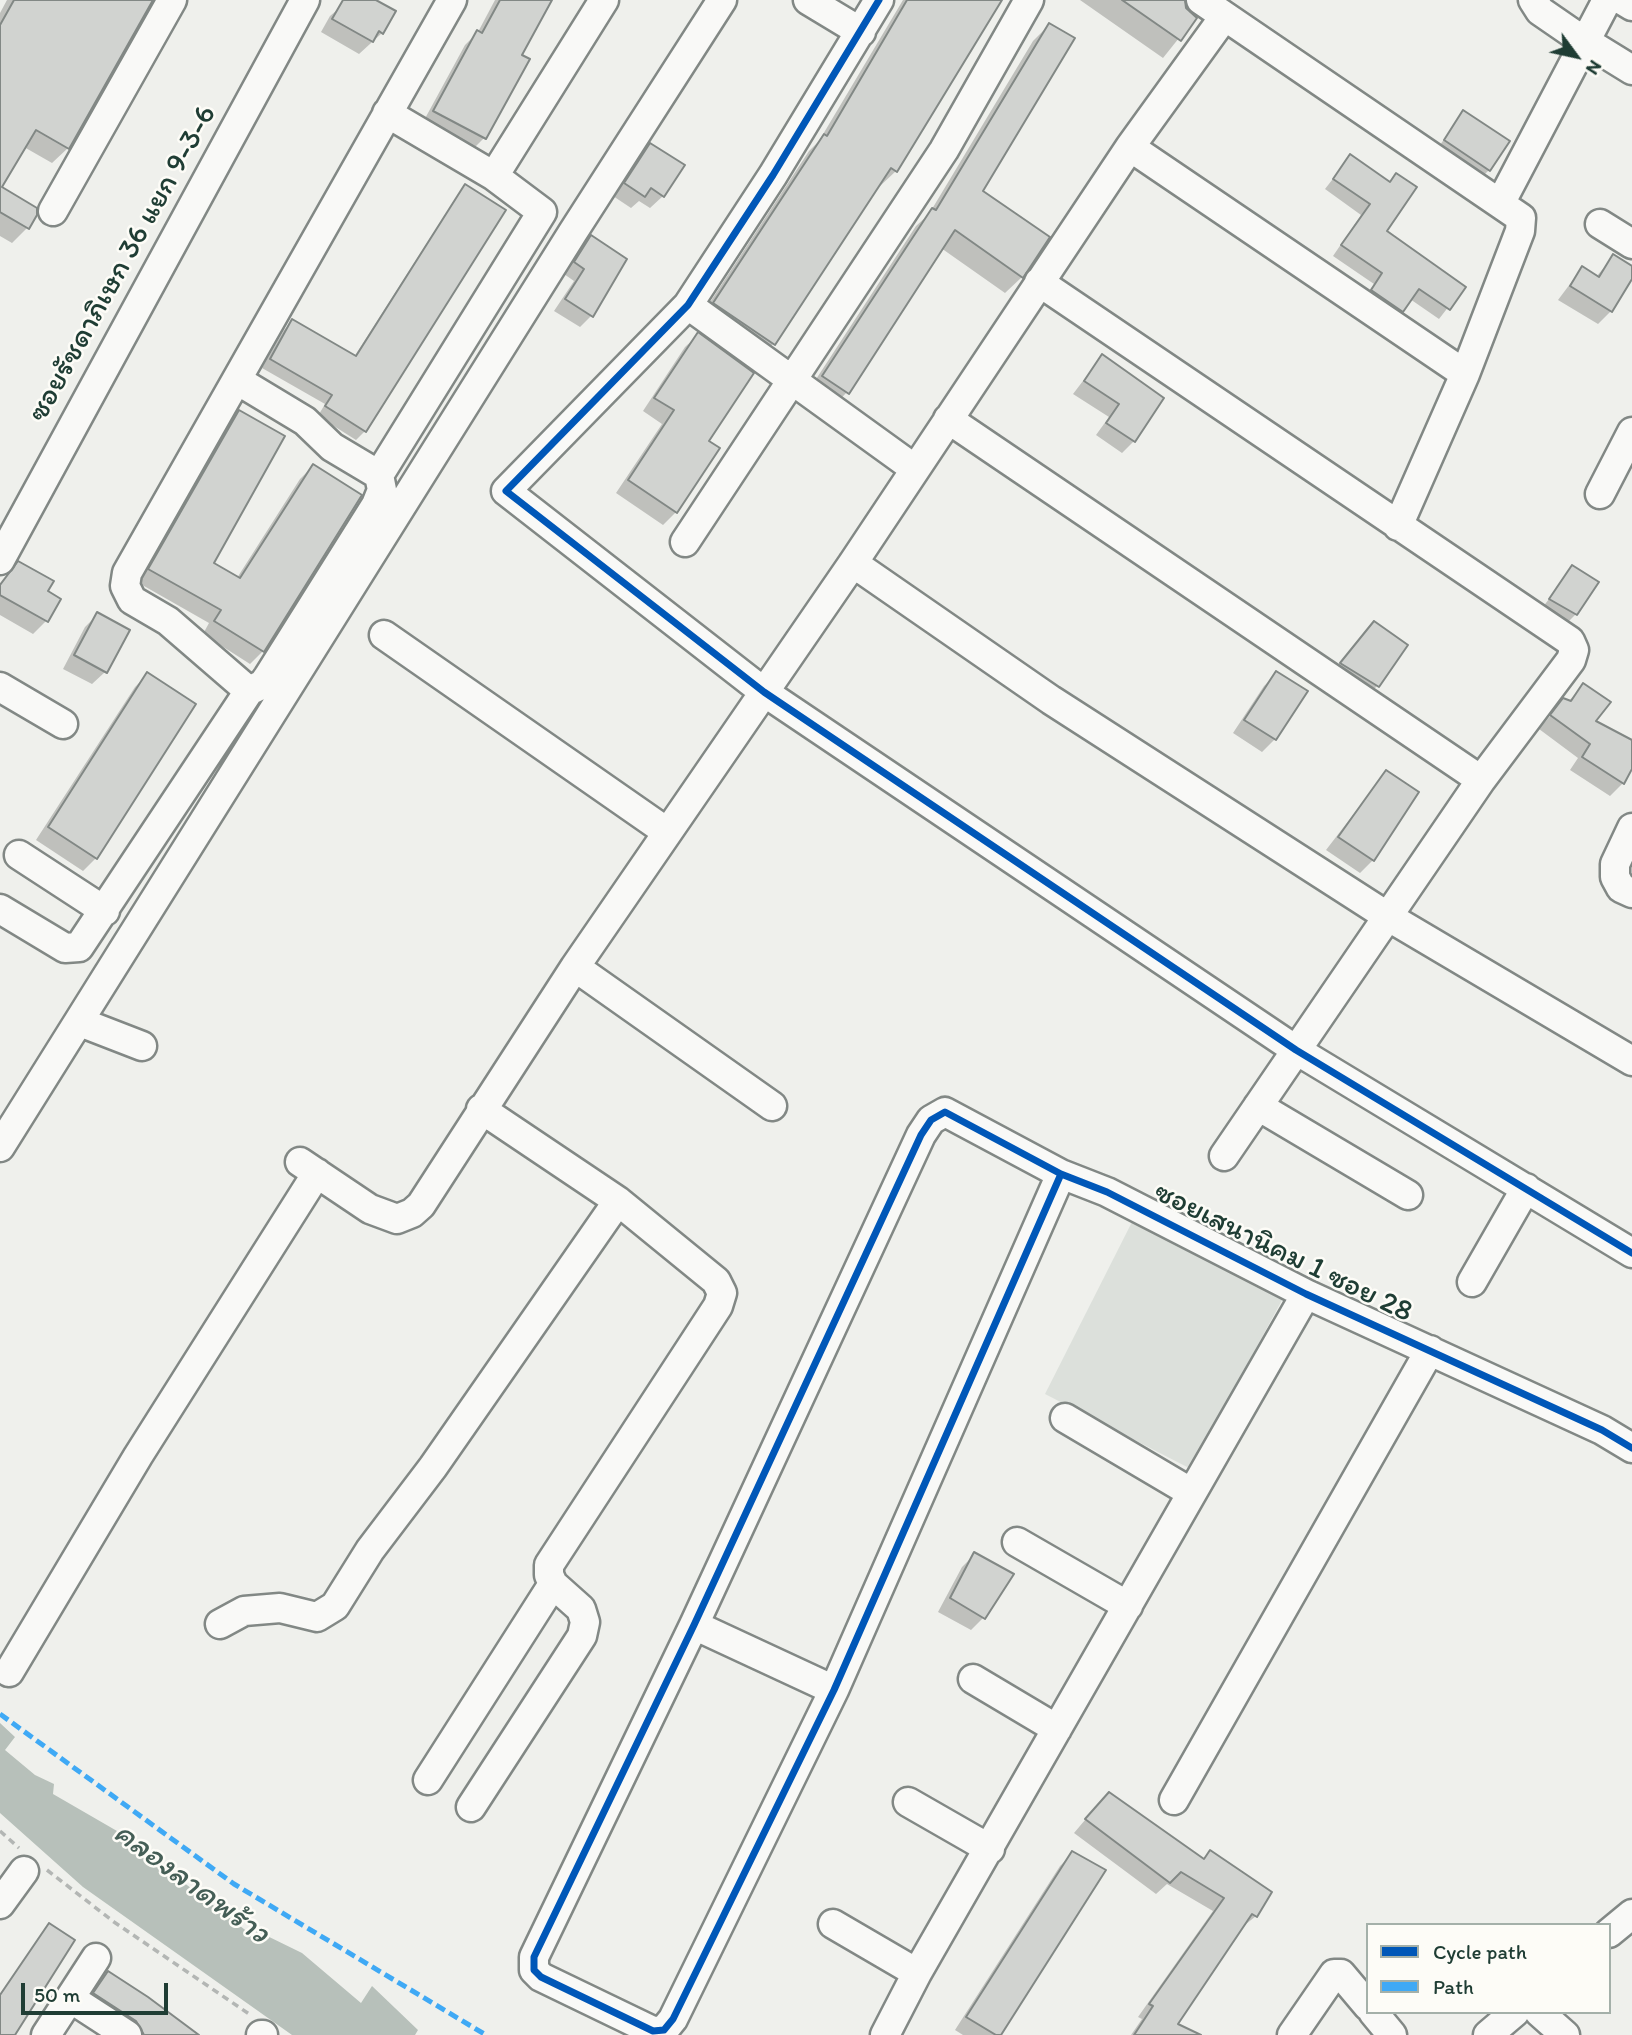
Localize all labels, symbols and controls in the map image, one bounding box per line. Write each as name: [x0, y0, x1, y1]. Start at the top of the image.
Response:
north arrow: [1541, 21, 1611, 91]
text: N: [1581, 56, 1607, 79]
street label: ซอยรัชดาภิเษก 36 แยก 9-3-6: [21, 100, 225, 428]
street label: ซอยเสนานิคม 1 ซอย 28: [1148, 1175, 1418, 1331]
water label: คลองลาดพร้าว: [105, 1814, 277, 1954]
legend: [1366, 1923, 1611, 2014]
text: Cycle path: [1433, 1939, 1527, 1964]
scale bar: [24, 1968, 172, 2012]
text: Path: [1433, 1974, 1474, 1999]
text: 50 m: [34, 1982, 80, 2007]

